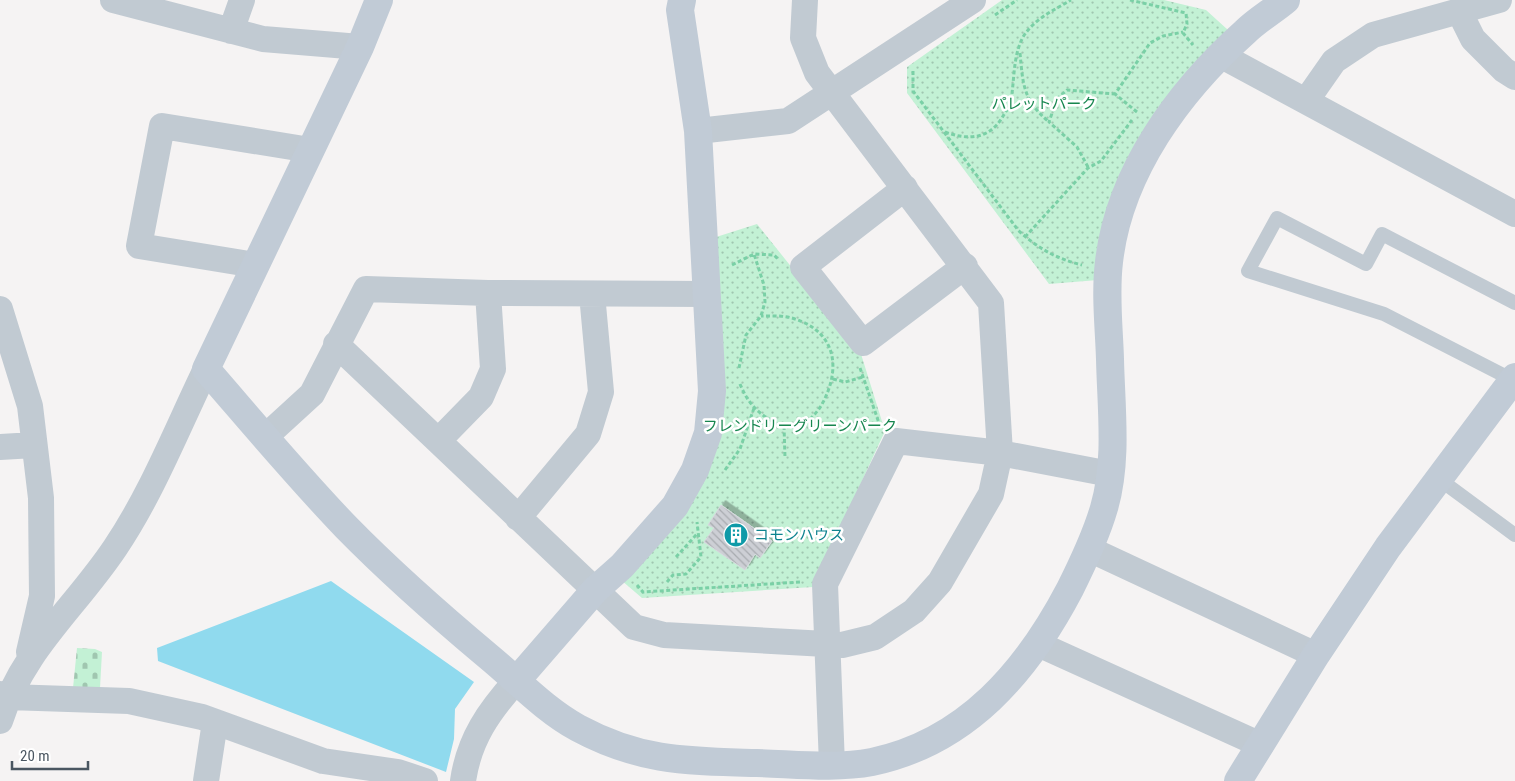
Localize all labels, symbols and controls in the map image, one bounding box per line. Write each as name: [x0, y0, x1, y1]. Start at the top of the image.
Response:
park label: パレットパーク: [991, 95, 1097, 113]
park label: フレンドリーグリーンパーク: [703, 417, 897, 435]
building icon: コモンハウス: [723, 522, 749, 548]
place label: コモンハウス: [754, 526, 844, 544]
scale bar: [12, 738, 89, 770]
text: 20 m: [20, 747, 50, 765]

